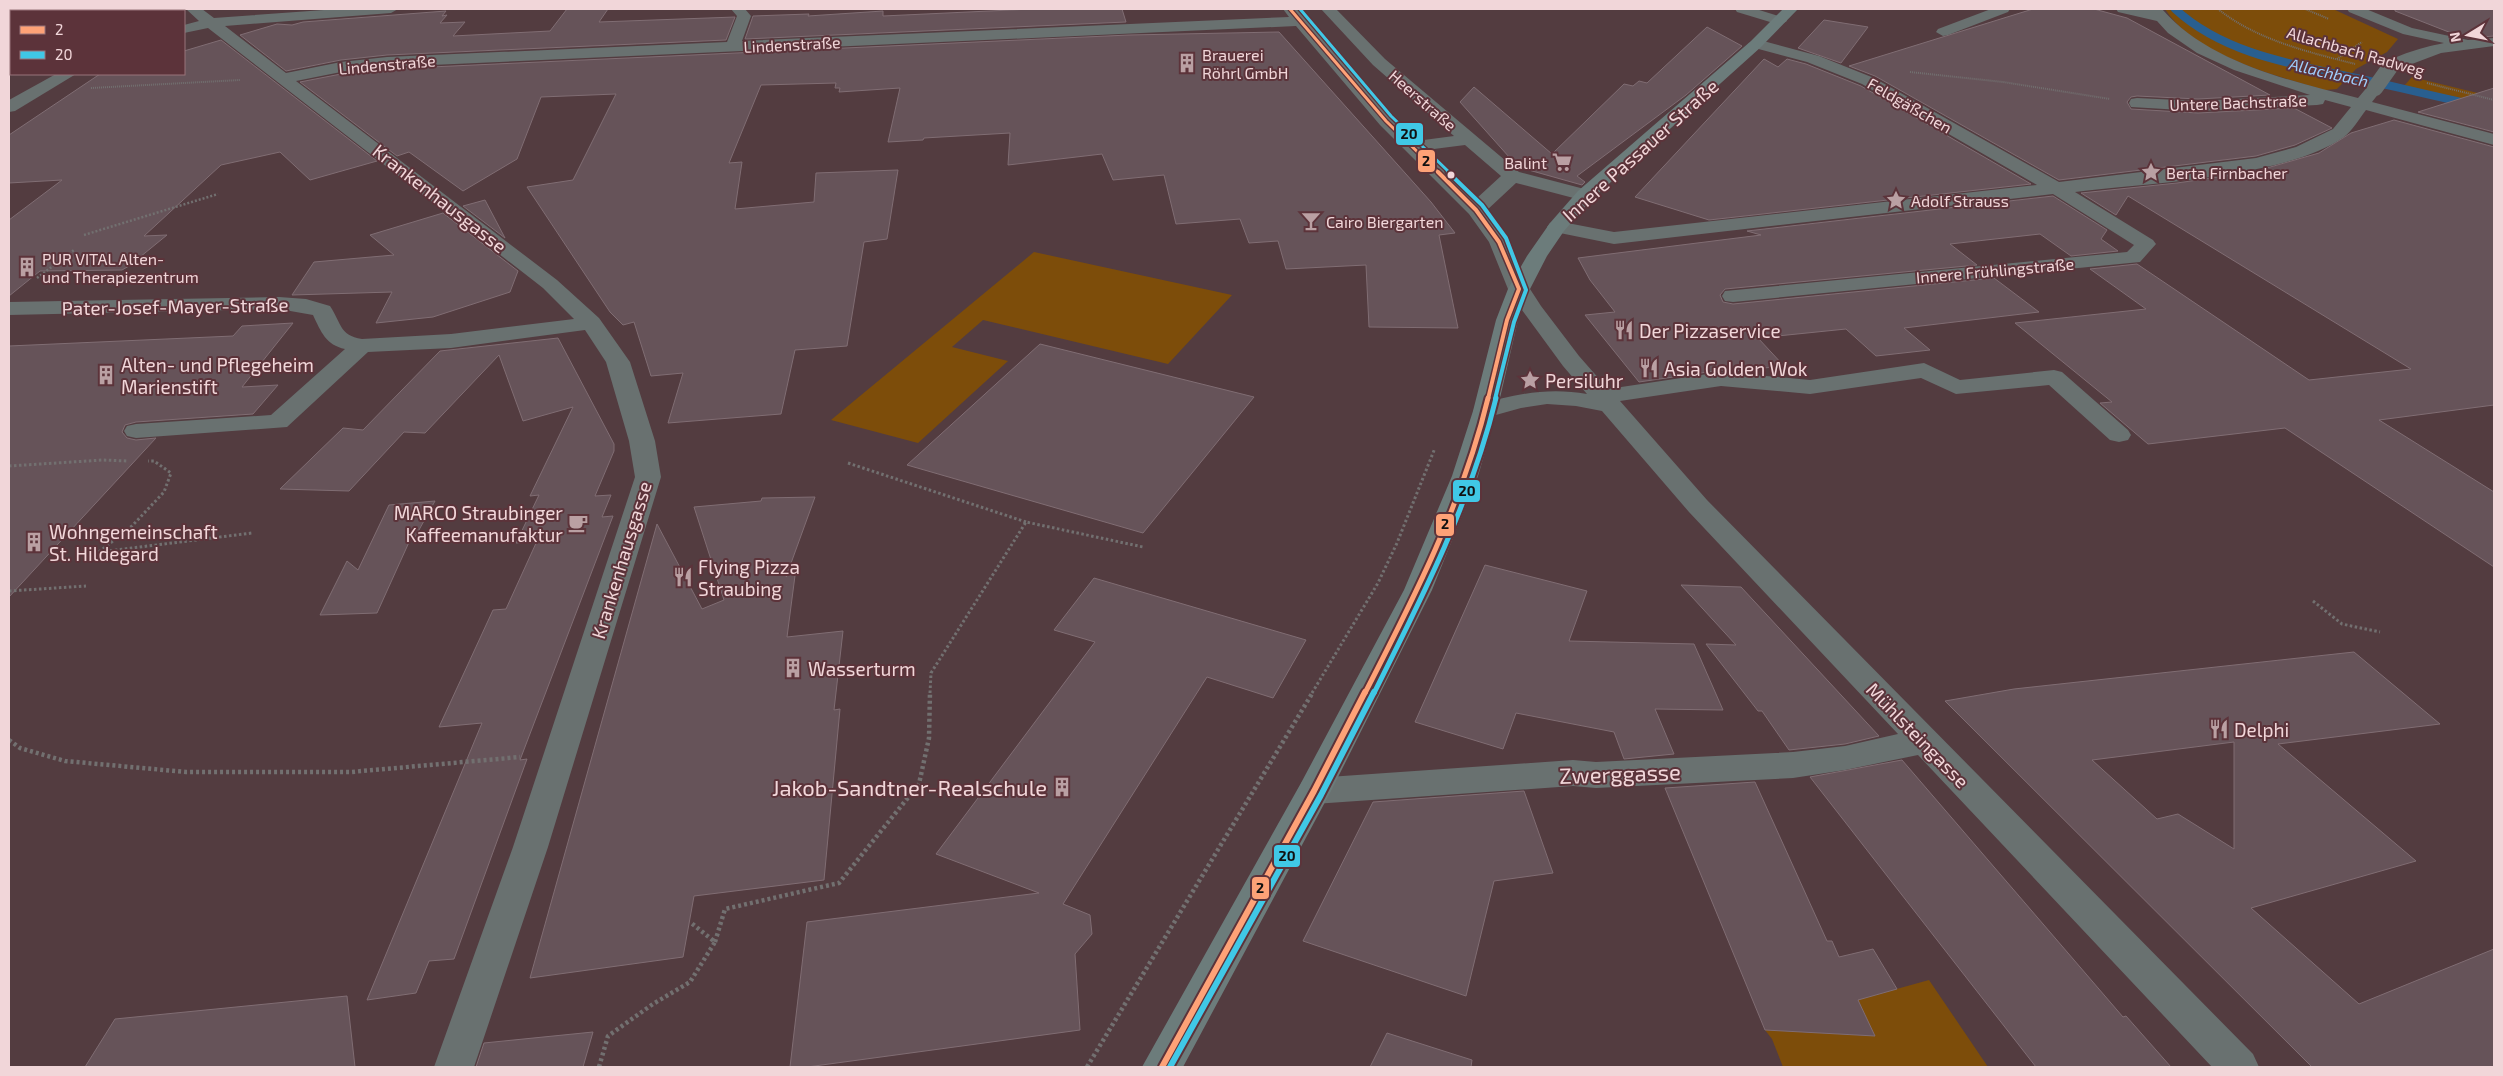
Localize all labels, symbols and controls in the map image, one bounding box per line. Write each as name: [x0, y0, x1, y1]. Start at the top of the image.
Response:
legend: [10, 10, 185, 75]
north arrow: [2443, 10, 2493, 60]
text: 2: [55, 20, 63, 38]
street label: Allachbach Radweg: [2285, 22, 2427, 80]
text: N: [2445, 31, 2464, 44]
street label: Lindenstraße: [743, 32, 841, 56]
text: 20: [55, 45, 72, 63]
place label: Brauerei Röhrl GmbH: [1202, 45, 1288, 82]
street label: Lindenstraße: [338, 50, 436, 78]
building icon: Brauerei Röhrl GmbH: [1176, 52, 1198, 74]
water label: Allachbach: [2287, 54, 2371, 90]
street label: Heerstraße: [1385, 66, 1461, 134]
street label: Feldgäßchen: [1864, 73, 1956, 137]
street label: Innere Passauer Straße: [1557, 74, 1723, 226]
street label: Untere Bachstraße: [2169, 90, 2307, 114]
line badge: 20: [1395, 122, 1424, 146]
text: 20: [1401, 125, 1418, 142]
street label: Krankenhausgasse: [369, 139, 511, 257]
line badge: 2: [1417, 149, 1436, 173]
supermarket icon: Balint: [1551, 151, 1573, 173]
text: 2: [1422, 152, 1430, 169]
place label: Balint: [1504, 153, 1547, 172]
place icon: Berta Firnbacher: [2140, 161, 2162, 183]
place label: Berta Firnbacher: [2166, 163, 2288, 182]
unlabelled marker: [1446, 170, 1456, 180]
place icon: Adolf Strauss: [1885, 189, 1907, 211]
place label: Adolf Strauss: [1911, 191, 2009, 210]
bar icon: Cairo Biergarten: [1300, 210, 1322, 232]
place label: Cairo Biergarten: [1326, 212, 1444, 231]
place label: PUR VITAL Alten- und Therapiezentrum: [42, 249, 199, 286]
street label: Innere Frühlingstraße: [1915, 254, 2075, 286]
building icon: PUR VITAL Alten- und Therapiezentrum: [16, 256, 38, 278]
street label: Pater-Josef-Mayer-Straße: [61, 293, 289, 319]
restaurant icon: Der Pizzaservice: [1613, 319, 1635, 341]
place label: Der Pizzaservice: [1639, 319, 1781, 342]
place label: Alten- und Pflegeheim Marienstift: [121, 353, 314, 398]
restaurant icon: Asia Golden Wok: [1638, 357, 1660, 379]
place label: Asia Golden Wok: [1664, 357, 1808, 380]
building icon: Alten- und Pflegeheim Marienstift: [95, 364, 117, 386]
place icon: Persiluhr: [1519, 369, 1541, 391]
place label: Persiluhr: [1545, 369, 1624, 392]
street label: Krankenhausgasse: [586, 479, 656, 641]
line badge: 20: [1452, 479, 1481, 503]
text: 20: [1459, 482, 1476, 499]
place label: MARCO Straubinger Kaffeemanufaktur: [394, 501, 563, 546]
cafe icon: MARCO Straubinger Kaffeemanufaktur: [567, 512, 589, 534]
line badge: 2: [1435, 513, 1455, 537]
text: 2: [1441, 515, 1449, 532]
place label: Wohngemeinschaft St. Hildegard: [49, 520, 218, 565]
building icon: Wohngemeinschaft St. Hildegard: [23, 531, 45, 553]
place label: Flying Pizza Straubing: [698, 555, 800, 600]
restaurant icon: Flying Pizza Straubing: [672, 566, 694, 588]
building icon: Wasserturm: [782, 657, 804, 679]
place label: Wasserturm: [808, 657, 916, 680]
street label: Mühlsteingasse: [1862, 678, 1974, 792]
restaurant icon: Delphi: [2208, 718, 2230, 740]
place label: Delphi: [2234, 718, 2289, 741]
street label: Zwerggasse: [1559, 758, 1681, 788]
place label: Jakob-Sandtner-Realschule: [772, 774, 1047, 800]
building icon: Jakob-Sandtner-Realschule: [1051, 776, 1073, 798]
line badge: 20: [1273, 844, 1301, 868]
text: 20: [1279, 847, 1296, 864]
line badge: 2: [1251, 876, 1270, 900]
text: 2: [1256, 879, 1264, 896]

